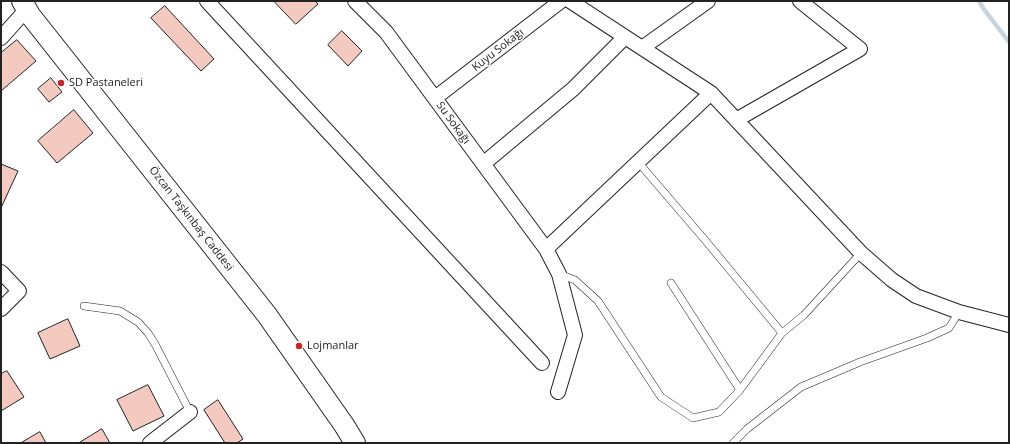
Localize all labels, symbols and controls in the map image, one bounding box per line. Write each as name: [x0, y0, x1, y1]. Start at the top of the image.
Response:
street label: Kuyu Sokağı: [470, 26, 526, 74]
place label: SD Pastaneleri: [69, 76, 143, 90]
marker: SD Pastaneleri: [56, 78, 66, 88]
street label: Su Sokağı: [433, 99, 473, 147]
street label: Özcan Taşkınbaş Caddesi: [146, 164, 236, 274]
place label: Lojmanlar: [307, 339, 359, 353]
marker: Lojmanlar: [294, 341, 304, 351]

